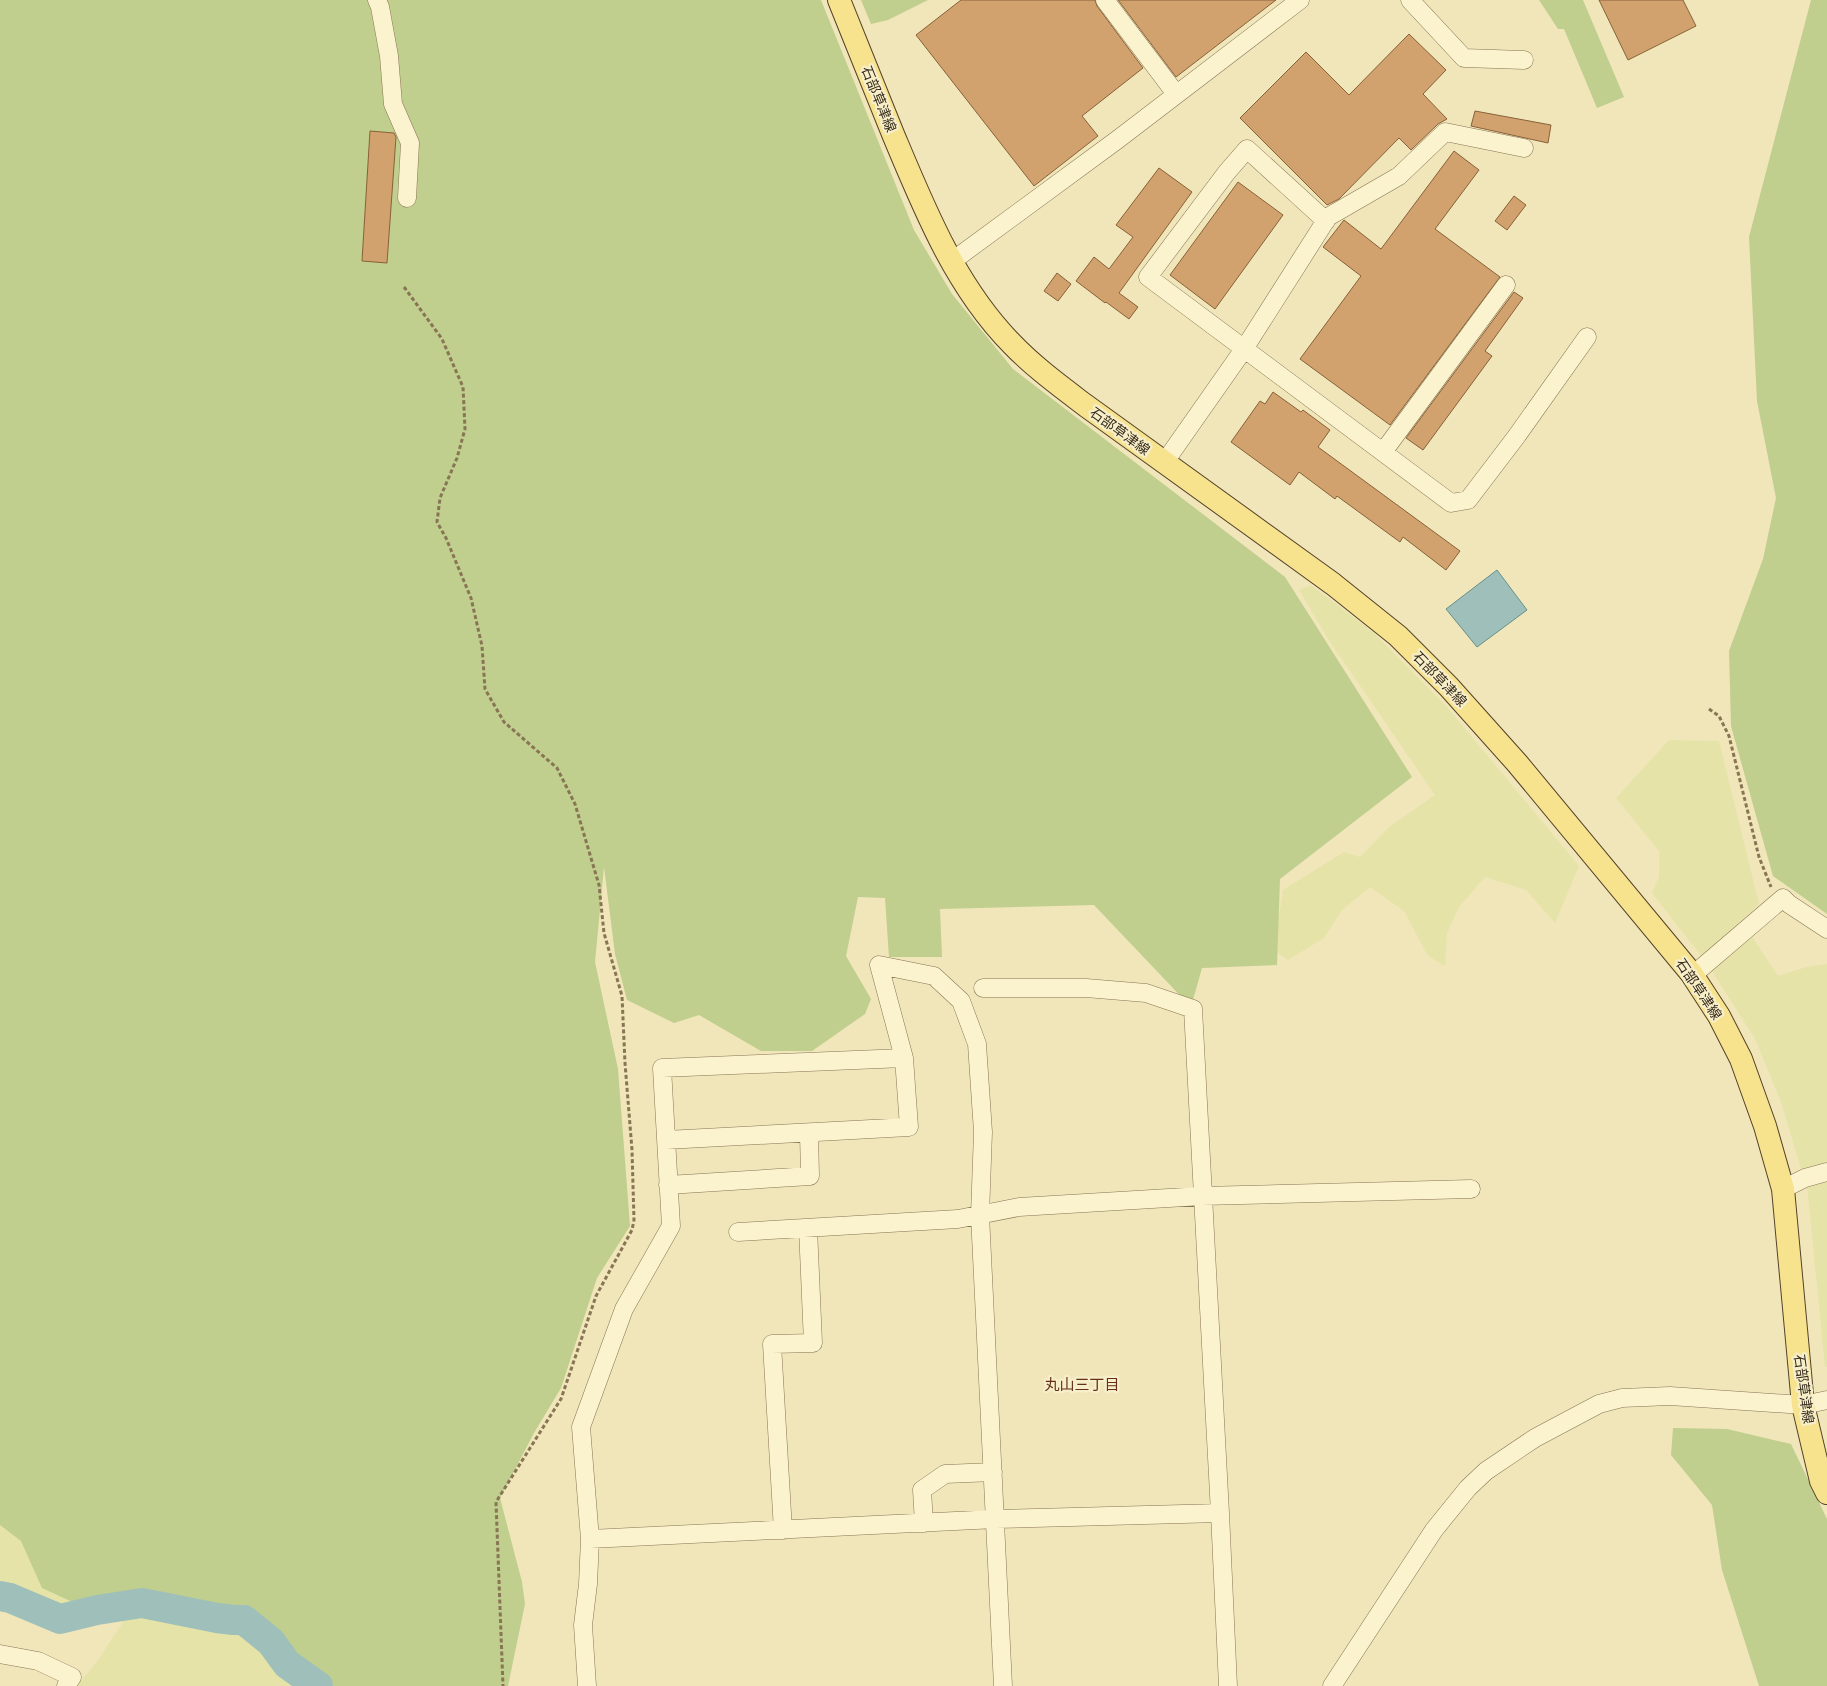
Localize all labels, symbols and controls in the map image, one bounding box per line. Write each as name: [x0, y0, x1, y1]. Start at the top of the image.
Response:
street label: 石部草津線: [858, 64, 900, 134]
street label: 石部草津線: [1087, 404, 1153, 458]
street label: 石部草津線: [1410, 648, 1470, 710]
street label: 石部草津線: [1673, 956, 1725, 1022]
street label: 石部草津線: [1791, 1353, 1817, 1425]
district label: 丸山三丁目: [1044, 1377, 1120, 1393]

